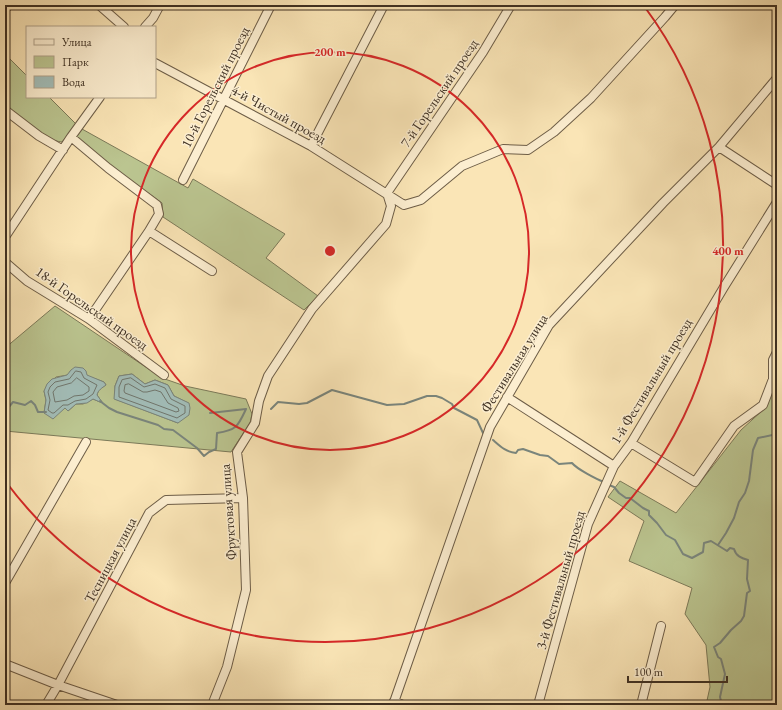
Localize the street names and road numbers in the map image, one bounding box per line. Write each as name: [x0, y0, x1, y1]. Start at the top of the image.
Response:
street label: 10-й Горельский проезд: [177, 23, 254, 151]
street label: 7-й Горельский проезд: [396, 35, 482, 151]
street label: 4-й Чистый проезд: [228, 80, 330, 148]
street label: 18-й Горельский проезд: [32, 262, 152, 354]
street label: Фестивальная улица: [476, 310, 552, 416]
street label: 1-й Фестивальный проезд: [606, 314, 696, 447]
street label: Фруктовая улица: [216, 463, 240, 561]
street label: 3-й Фестивальный проезд: [532, 508, 589, 651]
street label: Тесницкая улица: [80, 514, 140, 606]

